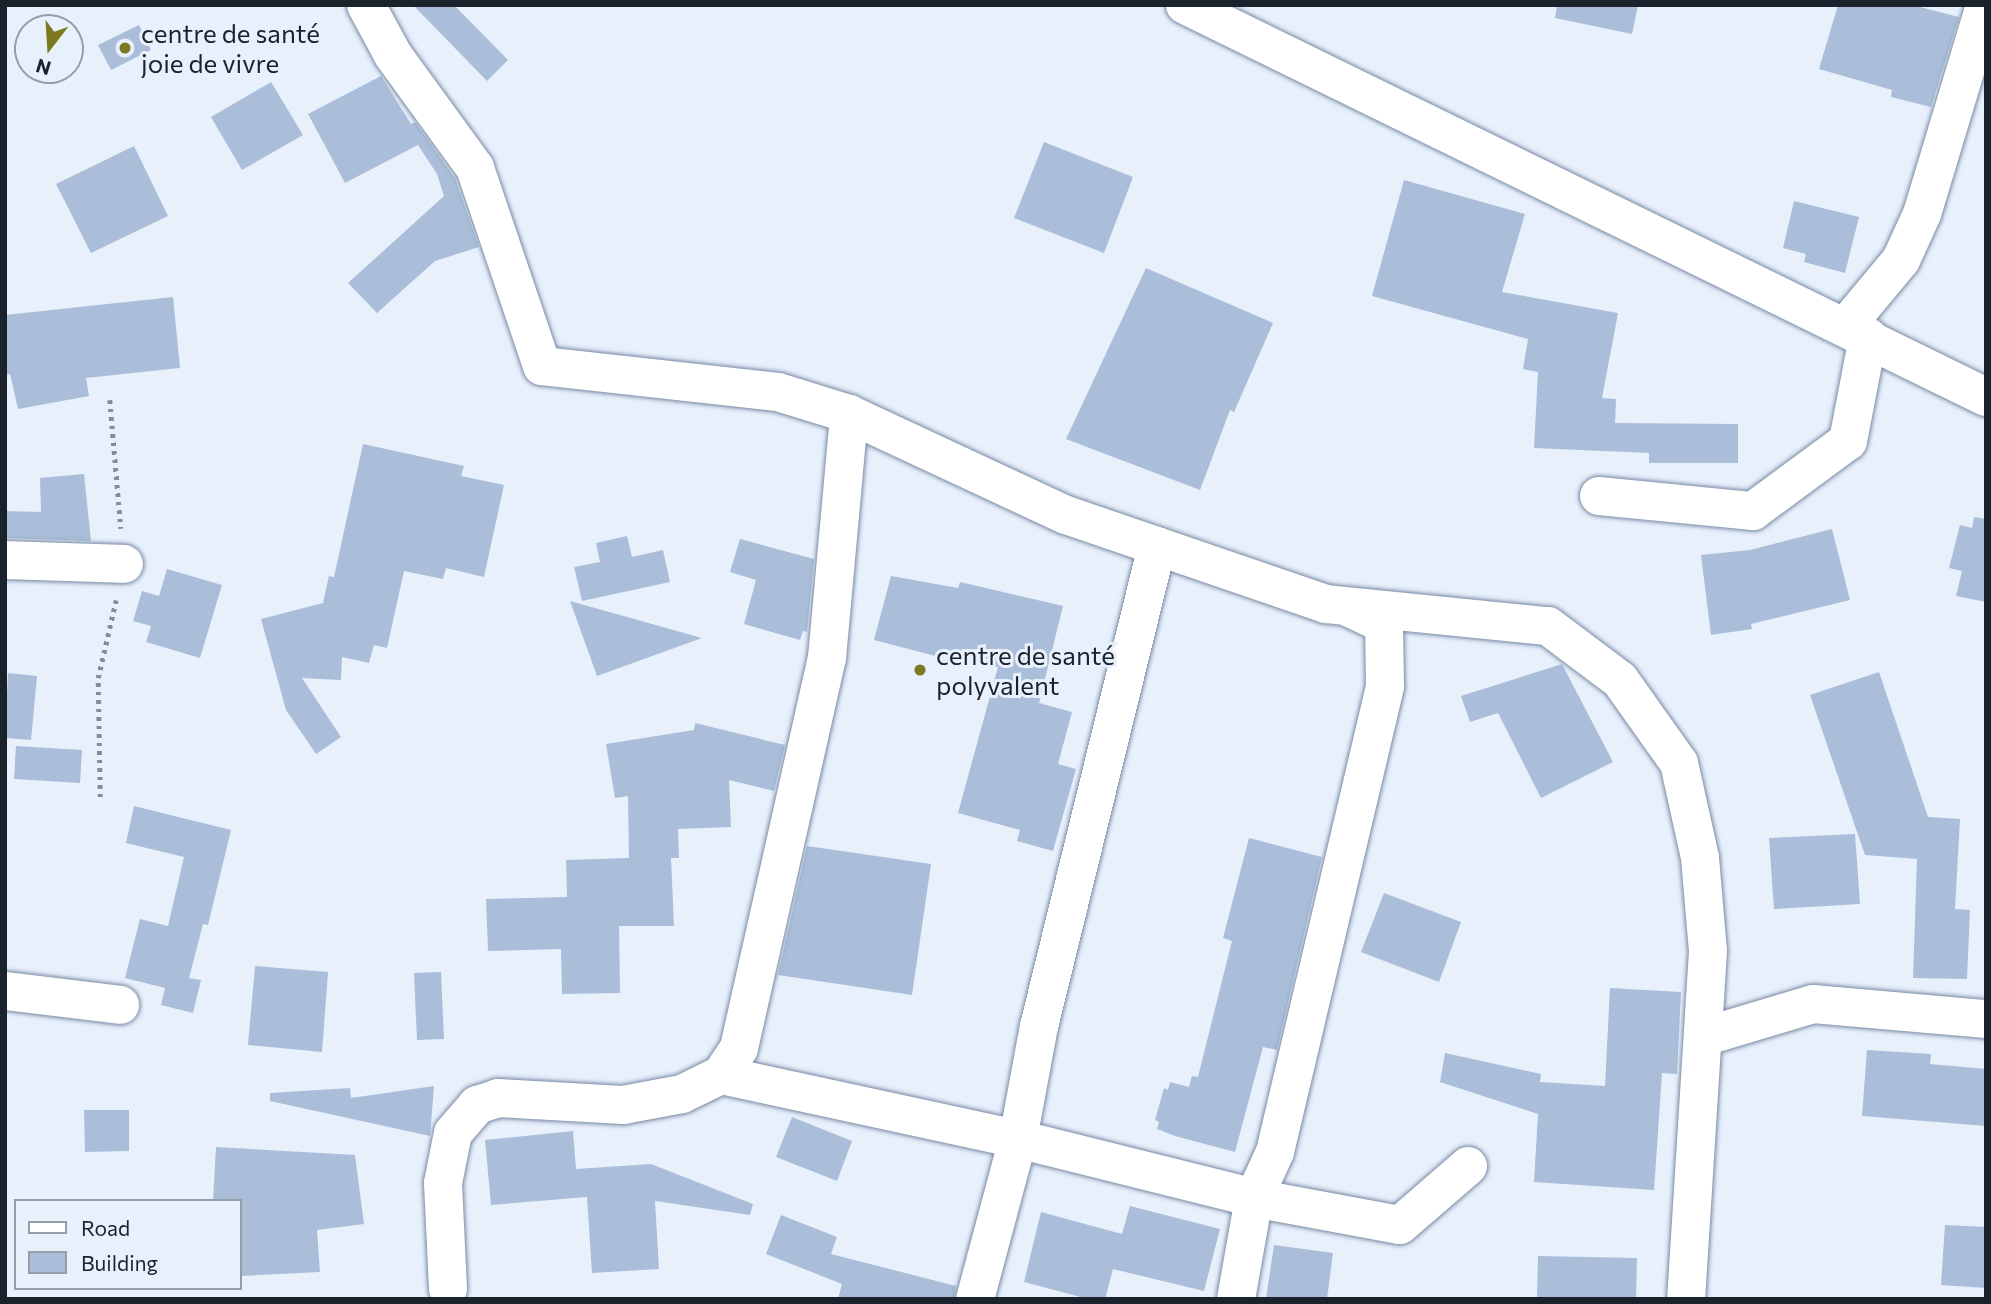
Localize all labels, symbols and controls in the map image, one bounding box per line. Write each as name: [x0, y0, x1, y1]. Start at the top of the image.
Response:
north arrow: [14, 14, 84, 84]
place label: centre de santé joie de vivre: [141, 17, 320, 78]
marker: centre de santé joie de vivre: [115, 38, 135, 58]
text: N: [33, 55, 53, 81]
place label: centre de santé polyvalent: [936, 639, 1115, 700]
marker: centre de santé polyvalent: [910, 660, 930, 680]
legend: [14, 1199, 242, 1290]
text: Road: [81, 1215, 130, 1240]
text: Building: [81, 1250, 158, 1275]

